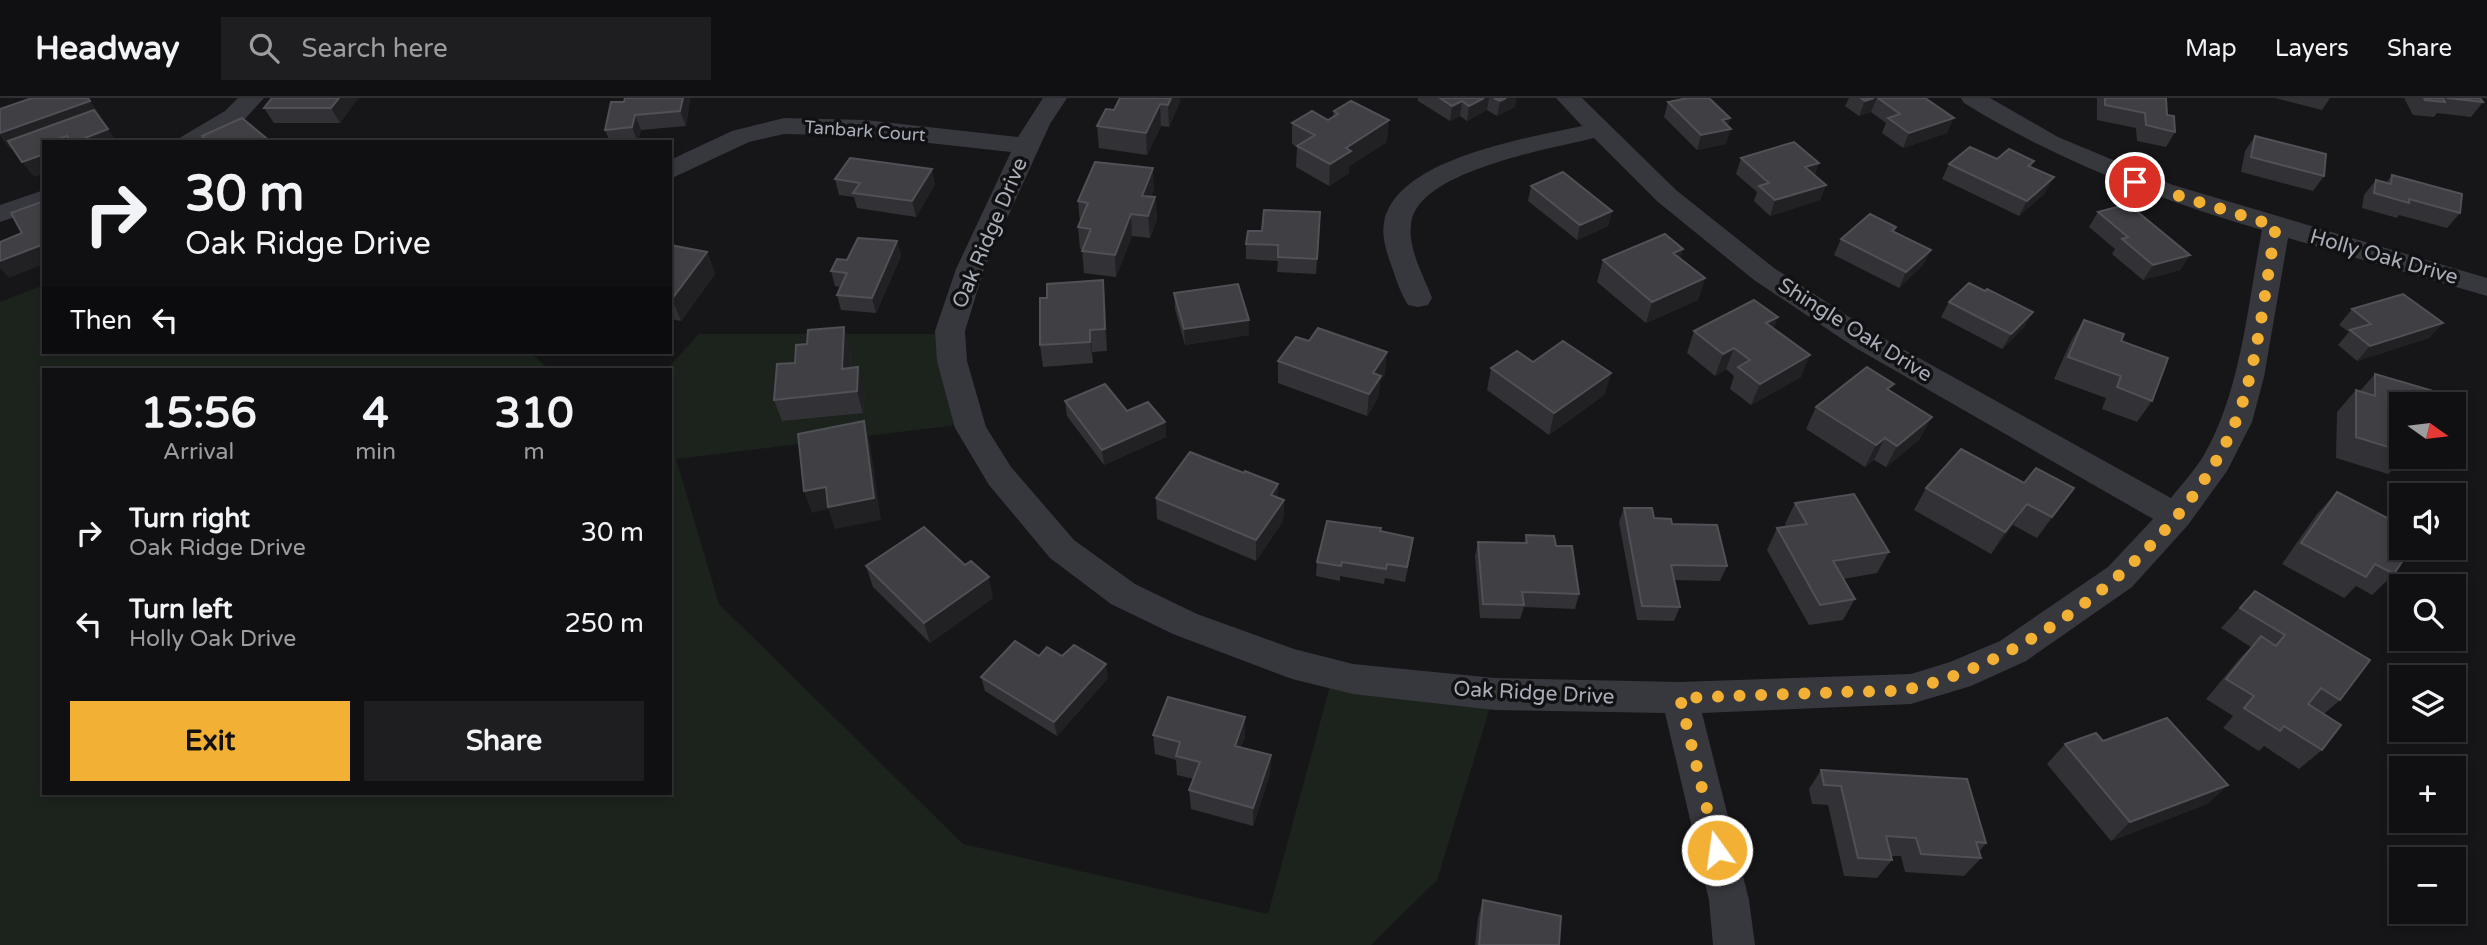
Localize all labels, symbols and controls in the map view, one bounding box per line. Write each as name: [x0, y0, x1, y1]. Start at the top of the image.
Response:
search box: [221, 17, 711, 80]
text: Headway: [35, 29, 179, 68]
icon: search: [245, 29, 283, 67]
text: Search here: [301, 33, 448, 64]
text: Map: [2185, 34, 2237, 63]
text: Layers: [2275, 34, 2349, 63]
text: Share: [2387, 34, 2452, 63]
street label: Tanbark Court: [804, 116, 926, 146]
pin: [2105, 152, 2165, 212]
street label: Oak Ridge Drive: [947, 154, 1033, 312]
icon: arrive: [2116, 163, 2154, 201]
text: 30 m: [185, 165, 304, 224]
icon: right: [70, 168, 161, 259]
street label: Holly Oak Drive: [2307, 224, 2461, 290]
text: Oak Ridge Drive: [185, 225, 431, 263]
street label: Shingle Oak Drive: [1773, 273, 1937, 387]
icon: left: [146, 301, 184, 339]
text: Then: [70, 305, 132, 336]
text: 15:56: [140, 388, 257, 439]
text: 4: [362, 388, 389, 439]
text: 310: [494, 388, 574, 439]
north arrow: [2389, 392, 2466, 469]
map controls: [2389, 392, 2466, 924]
text: Arrival: [163, 438, 234, 466]
text: min: [355, 438, 396, 466]
text: m: [523, 438, 545, 466]
button: sound: [2389, 483, 2466, 560]
text: Turn right: [129, 503, 250, 534]
icon: right: [70, 514, 108, 552]
text: 30 m: [581, 517, 644, 548]
text: Oak Ridge Drive: [129, 534, 306, 562]
button: search: [2389, 574, 2466, 651]
text: Turn left: [129, 594, 232, 625]
icon: left: [70, 605, 108, 643]
text: 250 m: [564, 608, 644, 639]
text: Holly Oak Drive: [129, 625, 296, 653]
button: layers: [2389, 665, 2466, 742]
street label: Oak Ridge Drive: [1453, 676, 1615, 710]
button: Exit: [70, 701, 350, 781]
button: Share: [364, 701, 644, 781]
button: +: [2389, 756, 2466, 833]
position arrow: [1680, 813, 1754, 887]
button: −: [2389, 847, 2466, 924]

